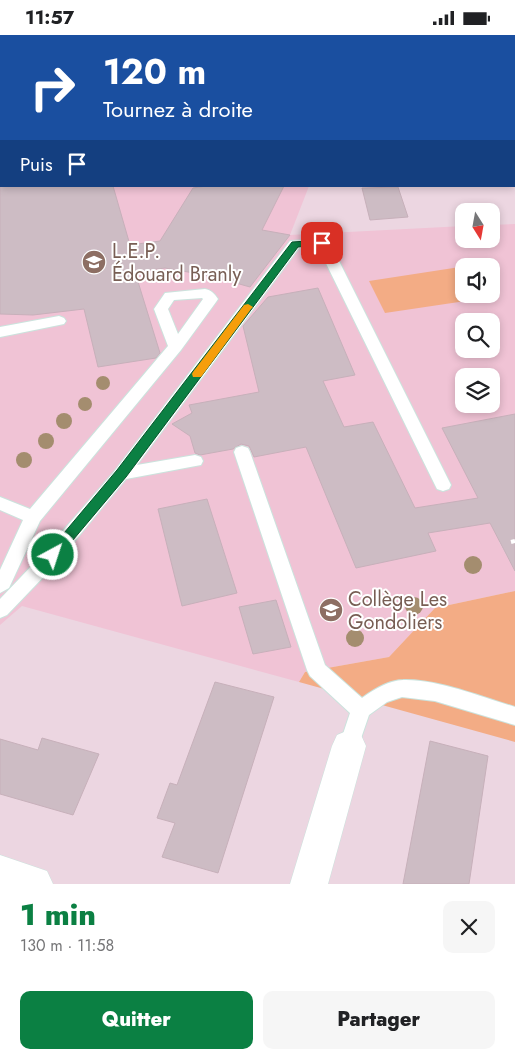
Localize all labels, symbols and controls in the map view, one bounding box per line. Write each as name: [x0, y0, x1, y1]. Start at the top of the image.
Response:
text: 11:57: [25, 4, 74, 31]
text: 120 m: [103, 47, 206, 97]
icon: right: [20, 55, 85, 120]
text: Tournez à droite: [103, 93, 253, 125]
icon: arrive: [63, 150, 91, 178]
text: Puis: [20, 151, 53, 178]
north arrow: [455, 203, 500, 247]
map controls: [455, 203, 500, 413]
pin: [301, 222, 343, 264]
icon: arrive: [308, 229, 336, 257]
place label: L.E.P. Édouard Branly: [112, 237, 241, 289]
school or university icon: L.E.P. Édouard Branly: [81, 249, 107, 275]
button: sound: [455, 258, 500, 303]
button: search: [455, 313, 500, 358]
button: layers: [455, 368, 500, 413]
position arrow: [26, 528, 78, 580]
place label: Collège Les Gondoliers: [348, 585, 447, 637]
school or university icon: Collège Les Gondoliers: [318, 597, 344, 623]
text: 1 min: [20, 893, 96, 936]
button: close: [443, 901, 495, 953]
text: 130 m · 11:58: [20, 934, 114, 957]
button: Quitter: [20, 991, 253, 1049]
button: Partager: [263, 991, 495, 1049]

